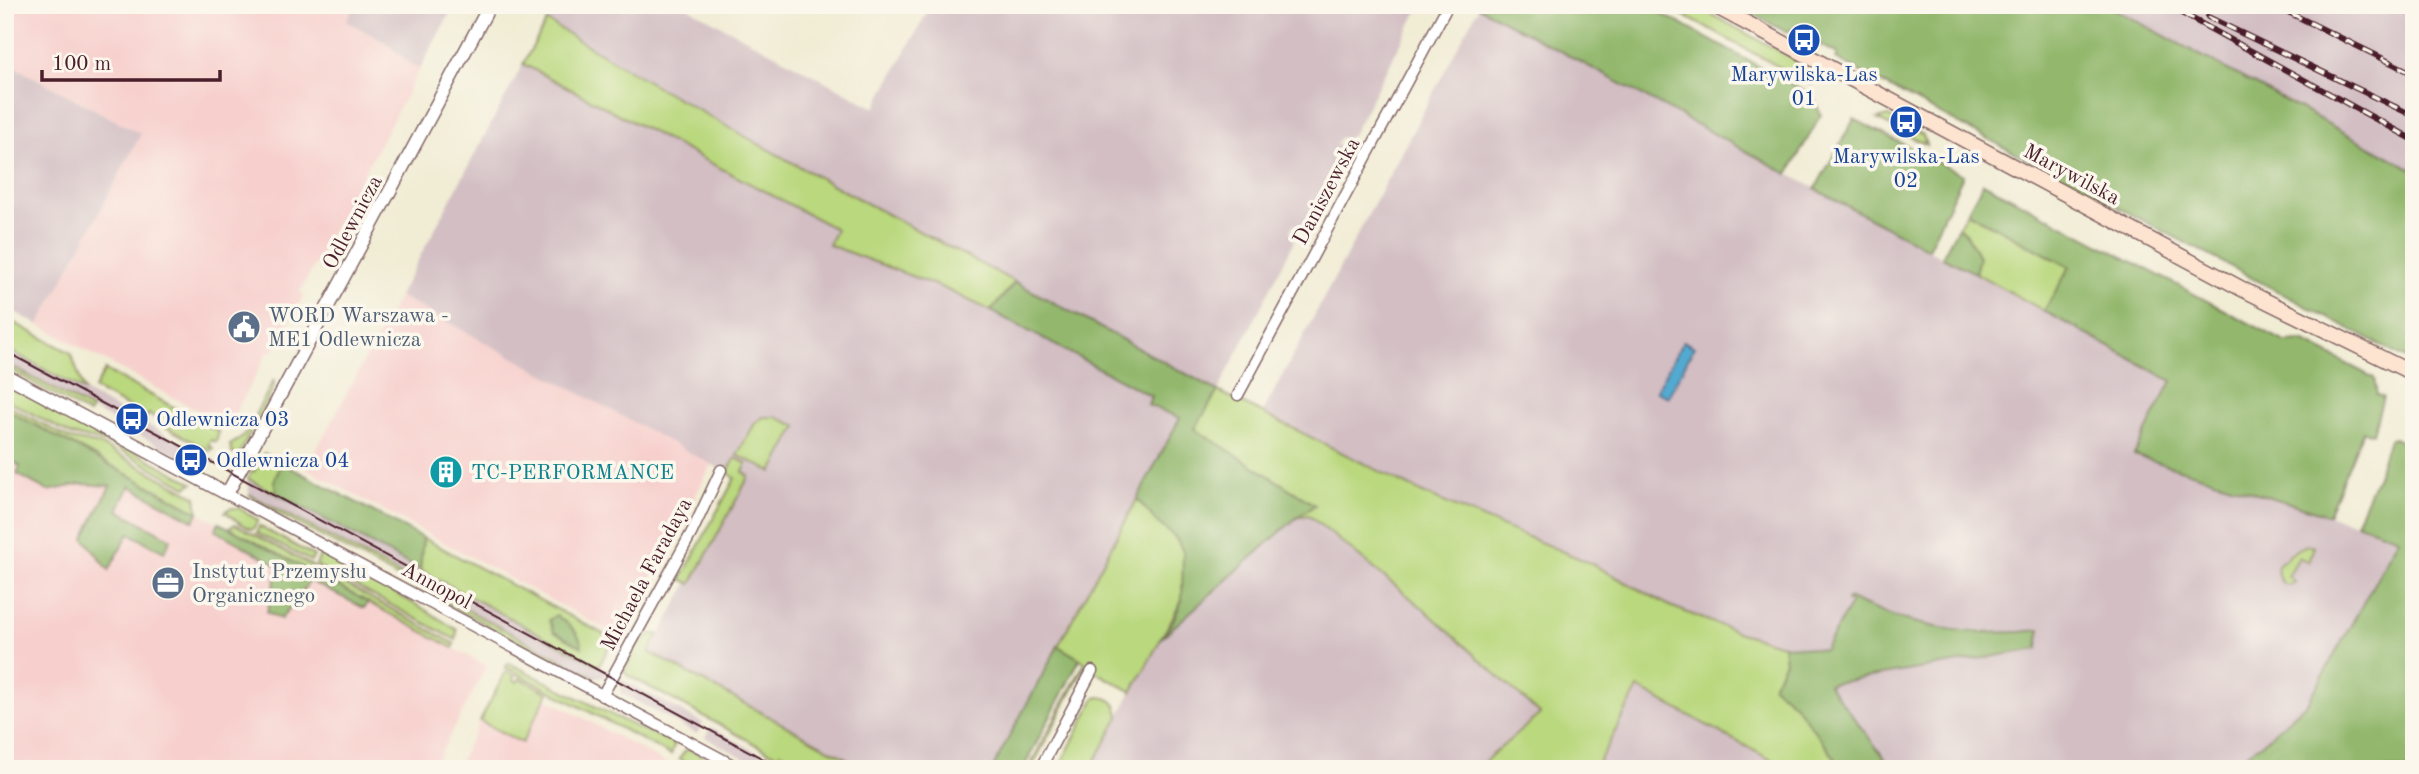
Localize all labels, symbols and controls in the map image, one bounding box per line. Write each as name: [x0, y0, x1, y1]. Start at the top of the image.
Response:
bus stop icon: Marywilska-Las 01: [1785, 21, 1823, 59]
scale bar: [42, 38, 220, 82]
text: 100 m: [52, 54, 111, 75]
place label: Marywilska-Las 01: [1730, 65, 1878, 110]
bus stop icon: Marywilska-Las 02: [1887, 103, 1925, 141]
street label: Daniszewska: [1290, 134, 1364, 249]
street label: Marywilska: [2020, 141, 2123, 209]
place label: Marywilska-Las 02: [1832, 147, 1980, 192]
street label: Odlewnicza: [320, 172, 387, 273]
place label: WORD Warszawa - ME1 Odlewnicza: [268, 306, 449, 351]
public building icon: WORD Warszawa - ME1 Odlewnicza: [225, 308, 263, 346]
bus stop icon: Odlewnicza 03: [113, 400, 151, 438]
place label: Odlewnicza 03: [156, 410, 289, 431]
bus stop icon: Odlewnicza 04: [172, 441, 210, 479]
place label: Odlewnicza 04: [216, 451, 349, 472]
building icon: TC-PERFORMANCE: [427, 453, 465, 491]
place label: TC-PERFORMANCE: [471, 463, 674, 484]
street label: Michaela Faradaya: [598, 495, 696, 655]
street label: Annopol: [398, 559, 475, 614]
place label: Instytut Przemysłu Organicznego: [192, 562, 367, 607]
office icon: Instytut Przemysłu Organicznego: [149, 564, 187, 602]

